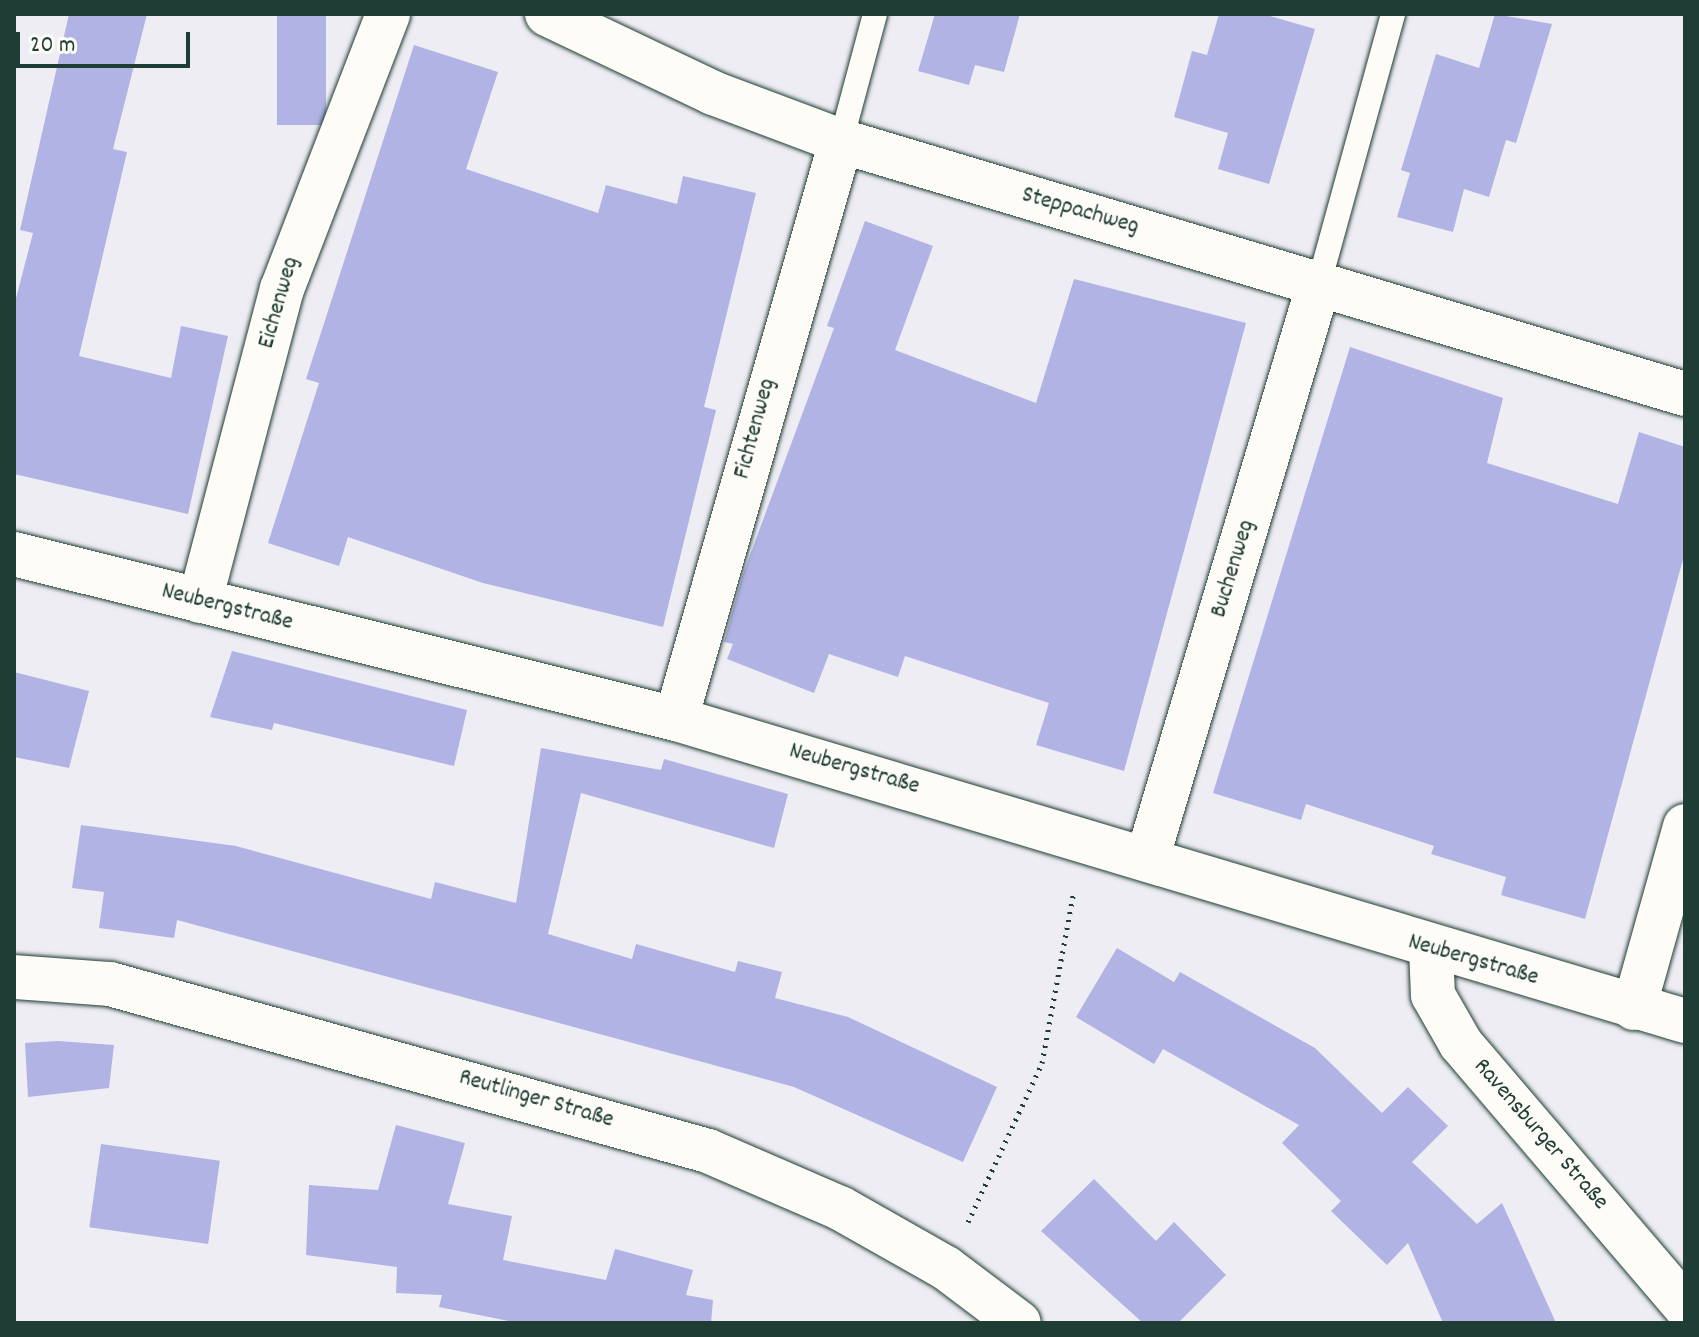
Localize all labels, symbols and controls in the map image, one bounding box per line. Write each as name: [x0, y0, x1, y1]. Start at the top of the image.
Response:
scale bar: [20, 16, 194, 66]
text: 20 m: [30, 29, 76, 63]
street label: Steppachweg: [1018, 182, 1142, 242]
street label: Eichenweg: [253, 254, 307, 352]
street label: Fichtenweg: [729, 376, 783, 482]
street label: Buchenweg: [1206, 517, 1262, 621]
street label: Neubergstraße: [158, 578, 296, 638]
street label: Neubergstraße: [786, 738, 922, 802]
street label: Neubergstraße: [1405, 929, 1541, 993]
street label: Ravensburger Straße: [1466, 1053, 1614, 1217]
street label: Reutlinger Straße: [455, 1064, 617, 1136]

